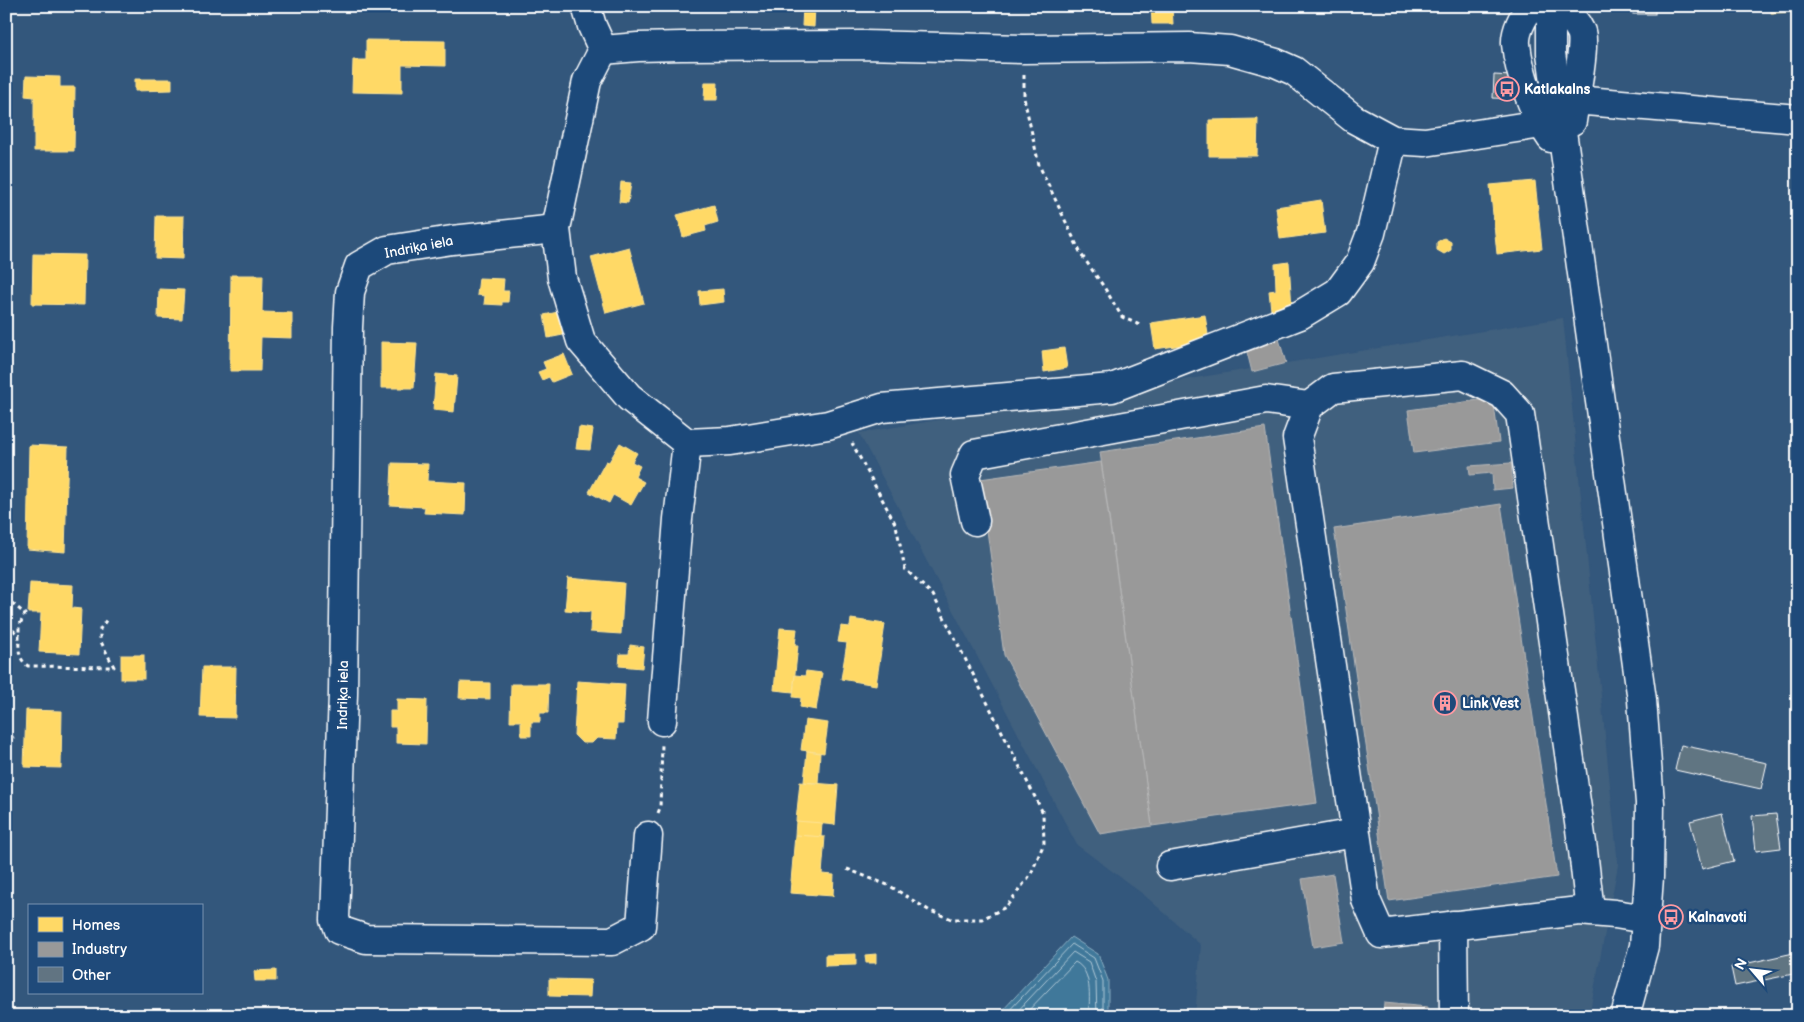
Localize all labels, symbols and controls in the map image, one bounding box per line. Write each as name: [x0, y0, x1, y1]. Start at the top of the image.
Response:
bus stop icon: Katlakalns: [1494, 76, 1520, 102]
place label: Katlakalns: [1524, 81, 1591, 98]
street label: Indriķa iela: [383, 232, 455, 262]
street label: Indriķa iela: [334, 660, 352, 730]
building icon: Link Vest: [1432, 690, 1458, 716]
place label: Link Vest: [1462, 695, 1519, 712]
legend: [28, 904, 202, 994]
bus stop icon: Kalnavoti: [1658, 904, 1684, 930]
place label: Kalnavoti: [1688, 909, 1747, 926]
text: Homes: [72, 916, 121, 935]
text: Industry: [72, 940, 127, 959]
north arrow: [1726, 944, 1776, 994]
text: N: [1731, 955, 1751, 973]
text: Other: [72, 966, 111, 985]

